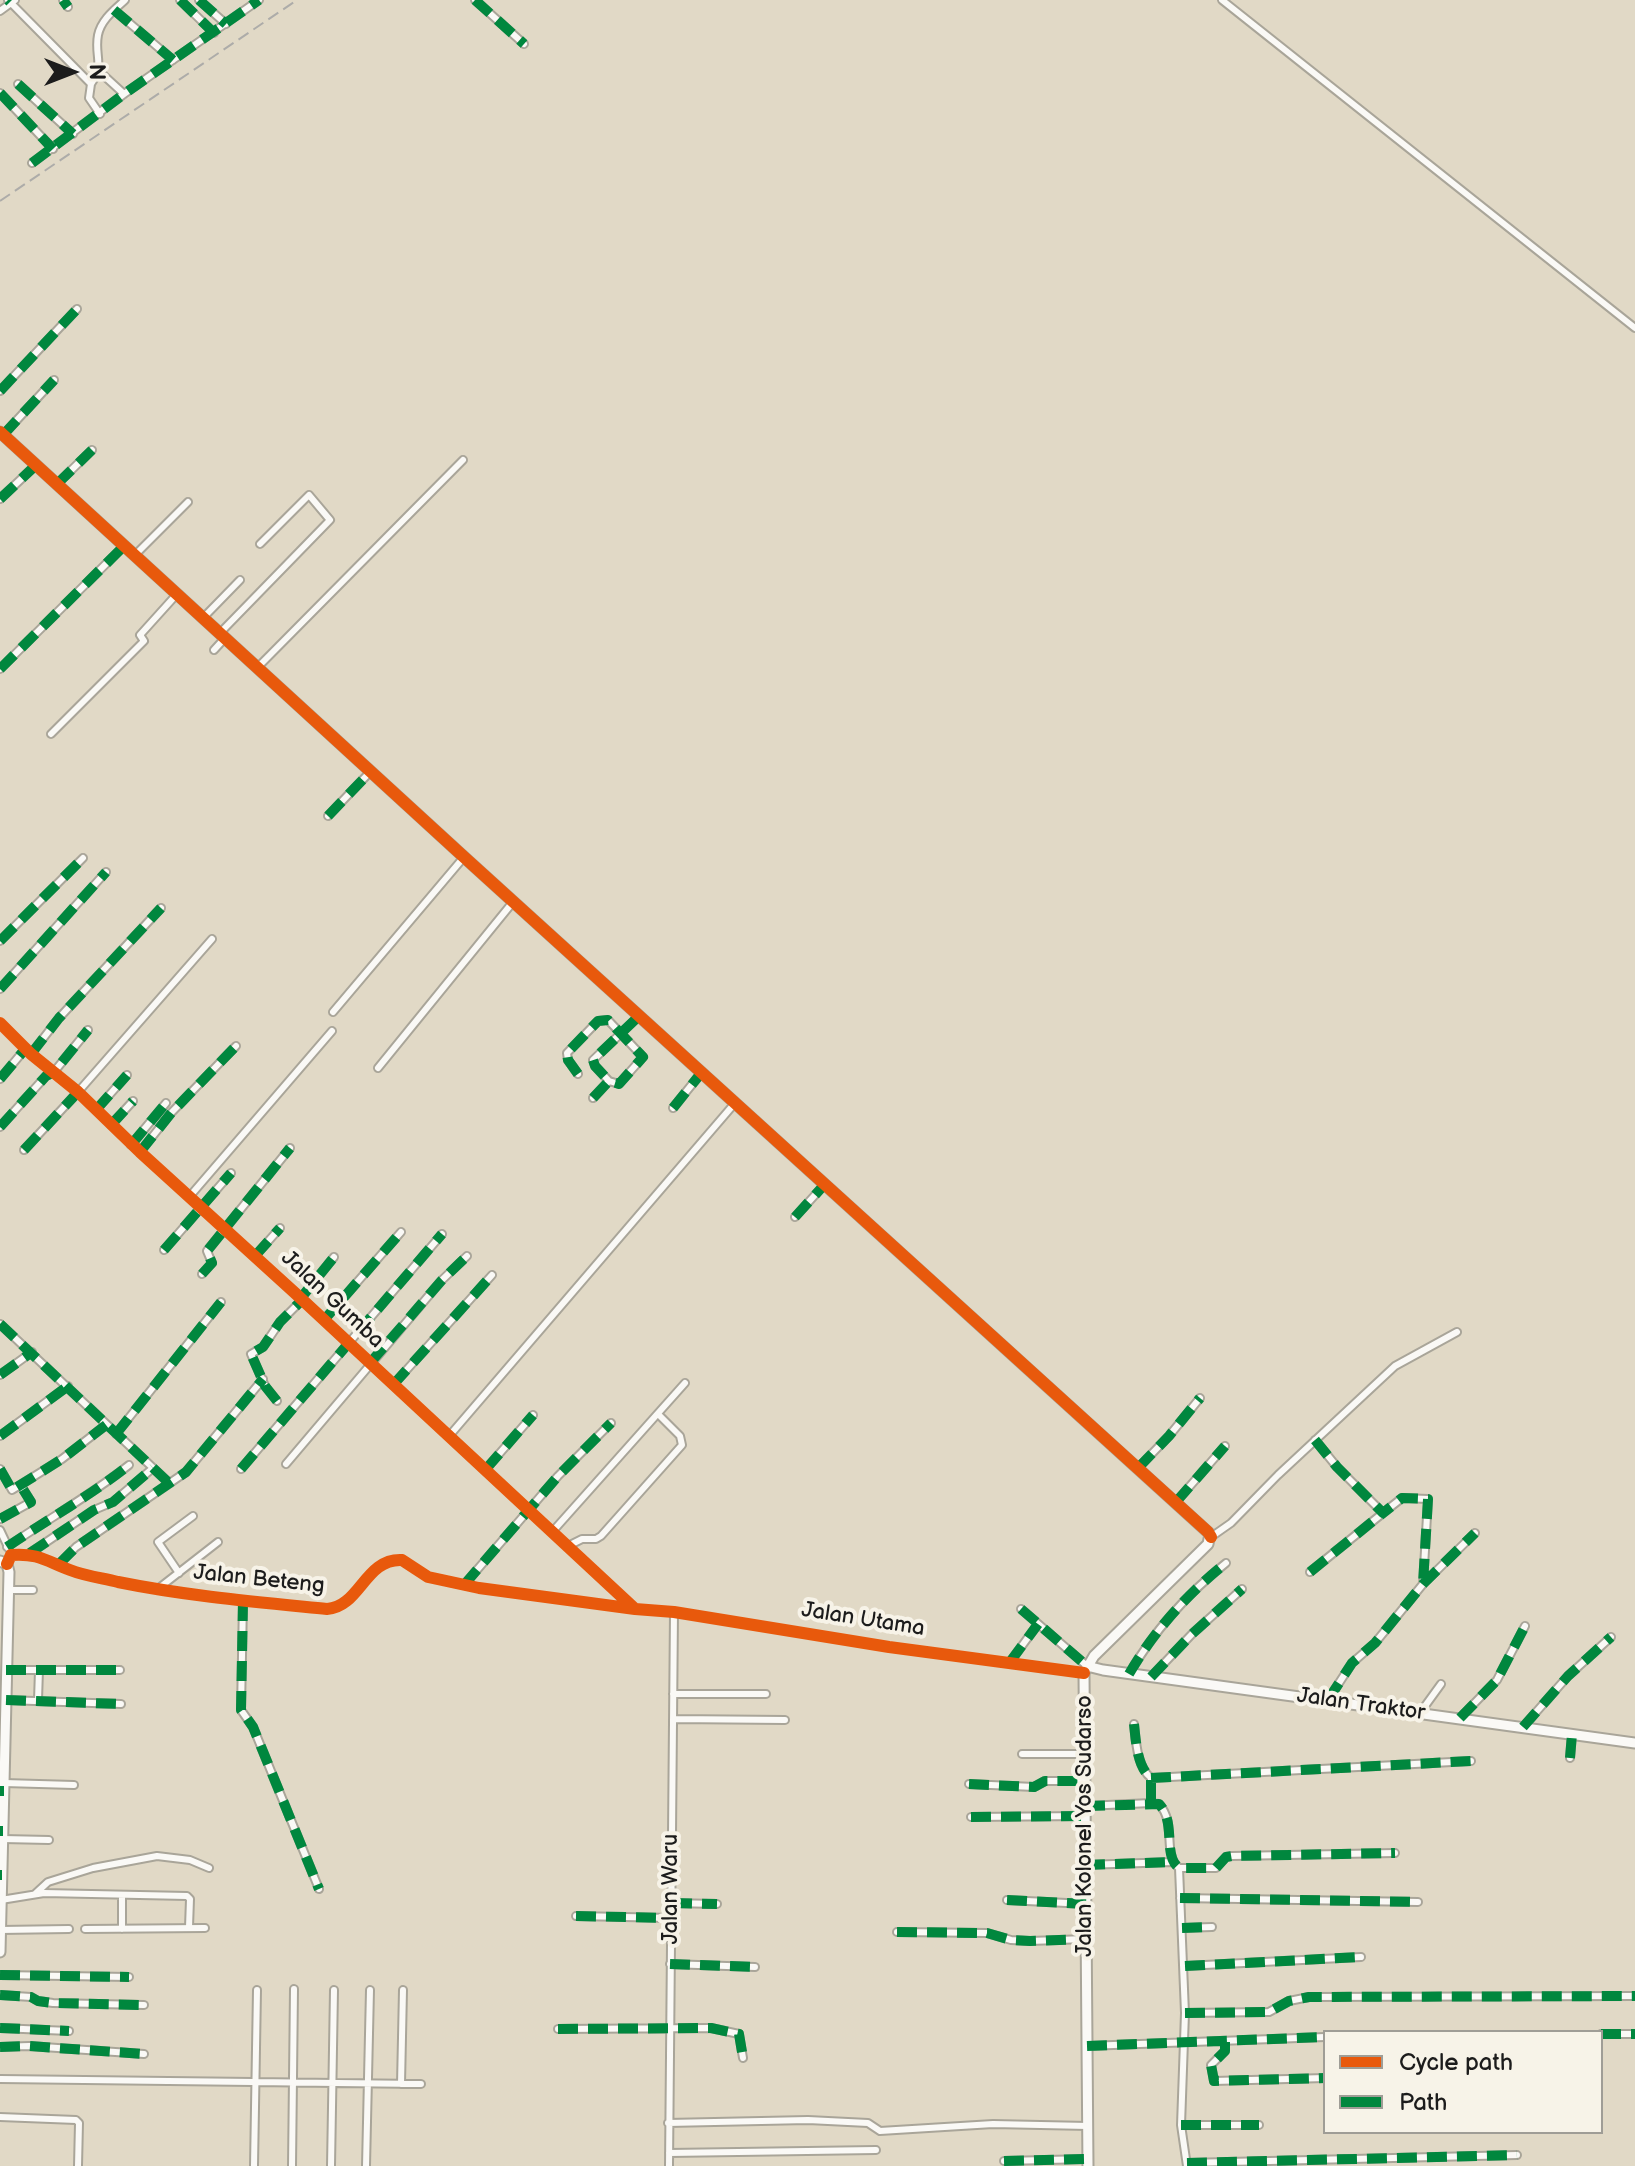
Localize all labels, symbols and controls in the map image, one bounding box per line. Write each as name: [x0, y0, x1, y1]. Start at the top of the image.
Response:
north arrow: [32, 32, 112, 112]
text: N: [83, 64, 110, 80]
street label: Jalan Gumba: [275, 1246, 389, 1354]
street label: Jalan Beteng: [192, 1560, 326, 1600]
street label: Jalan Utama: [800, 1597, 926, 1643]
street label: Jalan Traktor: [1295, 1683, 1427, 1727]
street label: Jalan Kolonel Yos Sudarso: [1072, 1695, 1098, 1957]
street label: Jalan Waru: [658, 1834, 684, 1944]
legend: [1323, 2030, 1603, 2134]
text: Cycle path: [1399, 2048, 1513, 2077]
text: Path: [1399, 2088, 1447, 2117]

